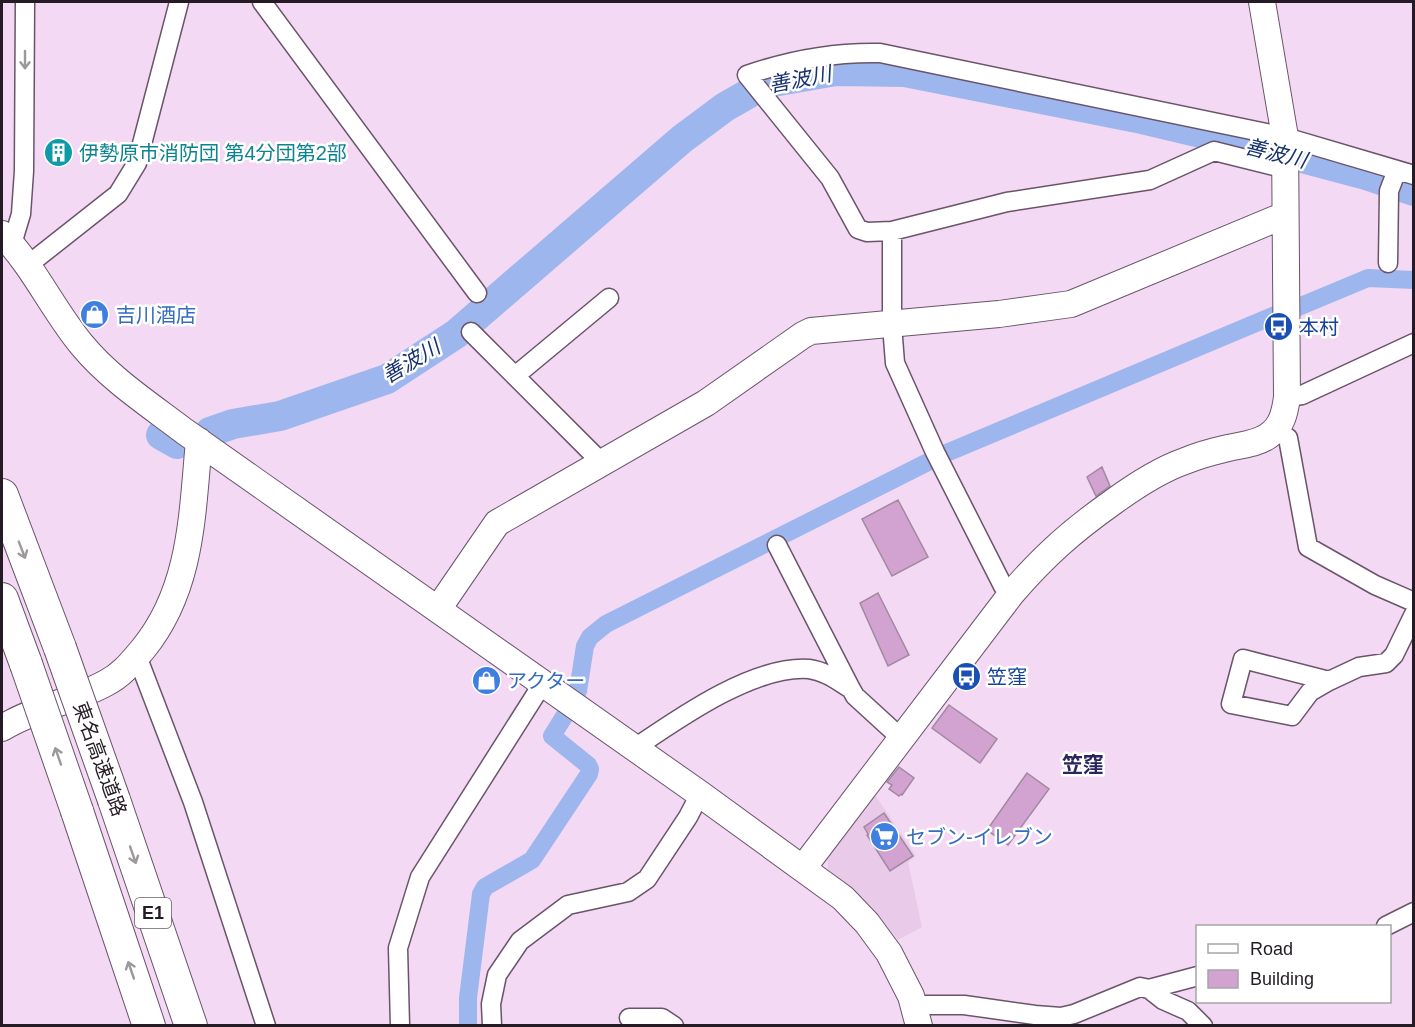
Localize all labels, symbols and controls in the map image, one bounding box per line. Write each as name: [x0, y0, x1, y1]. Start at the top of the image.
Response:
one-way arrow: [19, 49, 31, 69]
water label: 善波川: [767, 61, 835, 96]
water label: 善波川: [1243, 134, 1311, 172]
building icon: 伊勢原市消防団 第4分団第2部: [42, 137, 74, 169]
place label: 伊勢原市消防団 第4分団第2部: [79, 142, 347, 164]
shop icon: 吉川酒店: [79, 299, 111, 331]
place label: 吉川酒店: [116, 304, 196, 326]
bus stop icon: 本村: [1262, 311, 1294, 343]
place label: 本村: [1299, 316, 1339, 338]
water label: 善波川: [378, 334, 446, 387]
one-way arrow: [18, 540, 29, 559]
bus stop icon: 笠窪: [950, 661, 982, 693]
shop icon: アクター: [470, 665, 502, 697]
place label: 笠窪: [987, 666, 1027, 688]
place label: アクター: [507, 670, 585, 692]
street label: 東名高速道路: [69, 699, 131, 819]
one-way arrow: [51, 747, 62, 766]
district label: 笠窪: [1062, 753, 1104, 776]
supermarket icon: セブン-イレブン: [869, 821, 901, 853]
place label: セブン-イレブン: [906, 826, 1053, 848]
one-way arrow: [129, 845, 140, 864]
road number: E1: [135, 898, 171, 928]
legend: [1196, 925, 1391, 1003]
text: Road: [1250, 939, 1293, 959]
one-way arrow: [124, 961, 135, 980]
text: Building: [1250, 969, 1314, 989]

